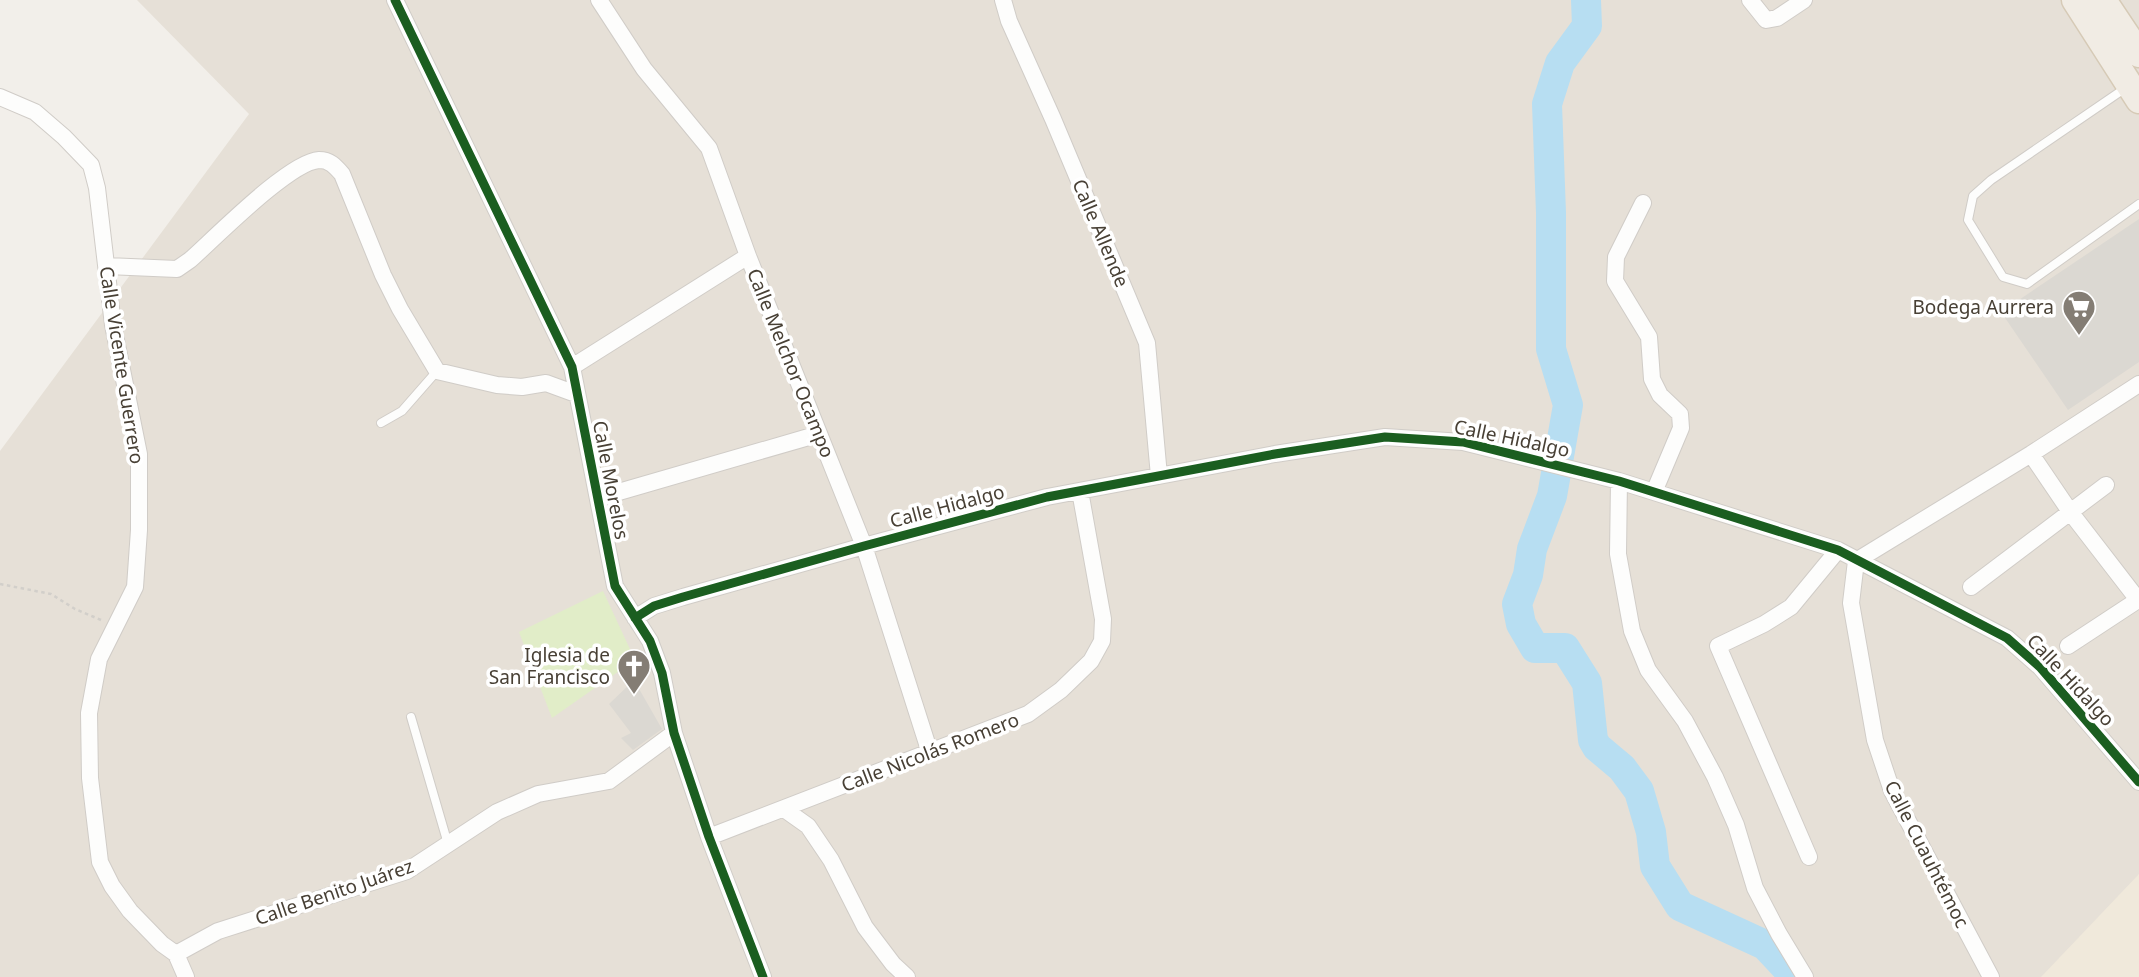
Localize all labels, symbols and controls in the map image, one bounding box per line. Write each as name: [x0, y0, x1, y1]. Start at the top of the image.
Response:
street label: Calle Allende: [1067, 175, 1135, 291]
street label: Calle Vicente Guerrero: [94, 264, 150, 466]
street label: Calle Melchor Ocampo: [741, 265, 841, 461]
supermarket icon: Bodega Aurrera: [2060, 288, 2098, 337]
place label: Bodega Aurrera: [1912, 294, 2054, 320]
street label: Calle Hidalgo: [1452, 413, 1572, 463]
street label: Calle Morelos: [587, 418, 635, 542]
street label: Calle Hidalgo: [887, 478, 1007, 534]
street label: Calle Hidalgo: [2021, 628, 2121, 732]
place label: Iglesia de San Francisco: [489, 642, 610, 690]
church icon: Iglesia de San Francisco: [615, 647, 653, 696]
street label: Calle Nicolás Romero: [837, 706, 1023, 798]
street label: Calle Cuauhtémoc: [1879, 776, 1975, 932]
street label: Calle Benito Juárez: [251, 853, 417, 931]

